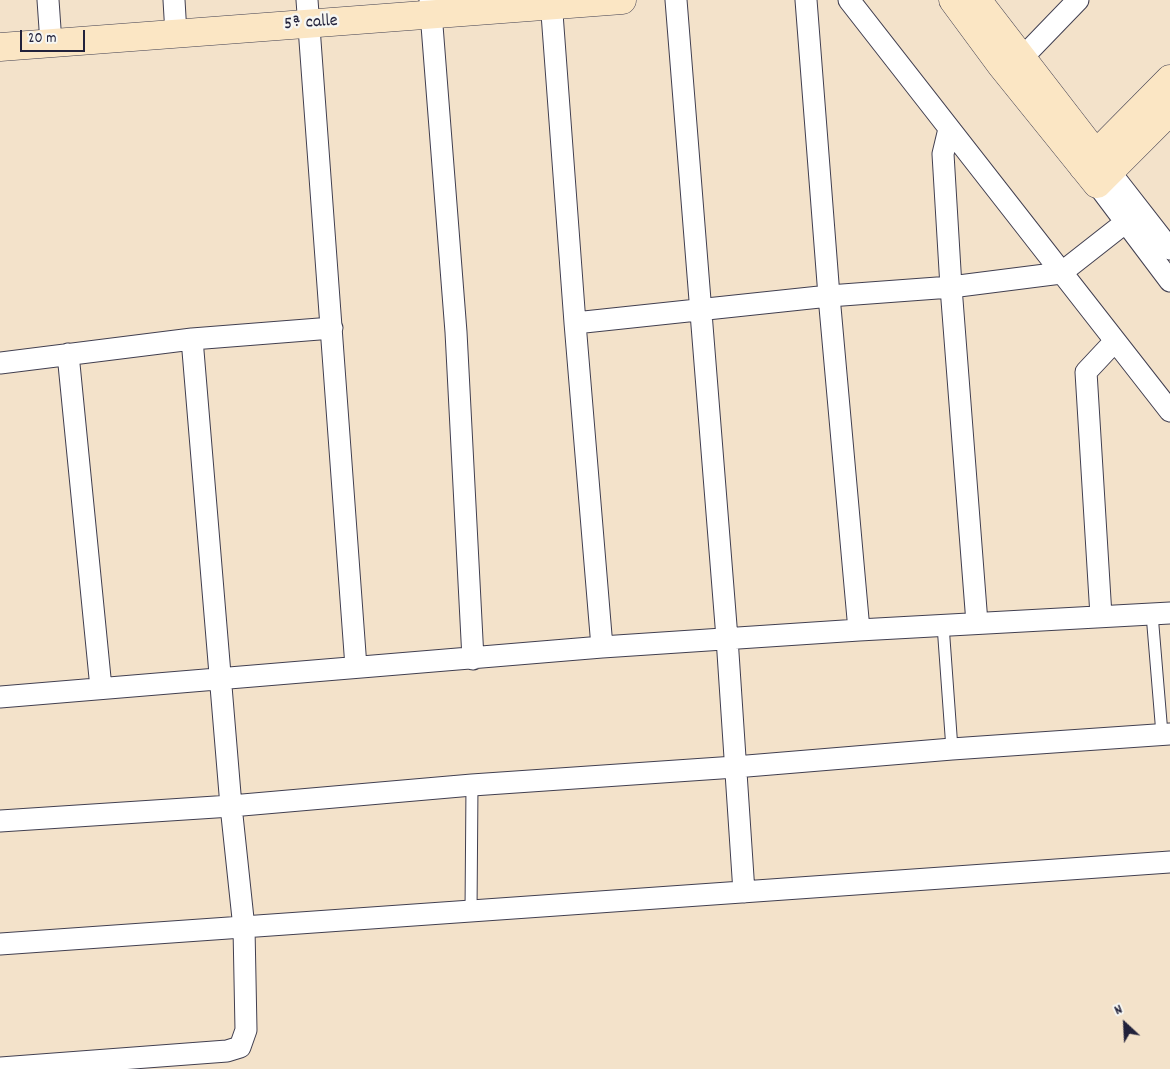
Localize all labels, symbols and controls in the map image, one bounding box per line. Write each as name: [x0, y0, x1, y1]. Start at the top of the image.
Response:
street label: 5ª calle: [283, 11, 339, 37]
scale bar: [22, 20, 88, 52]
text: 20 m: [28, 28, 56, 50]
north arrow: [1100, 999, 1150, 1049]
text: N: [1111, 1000, 1126, 1021]

